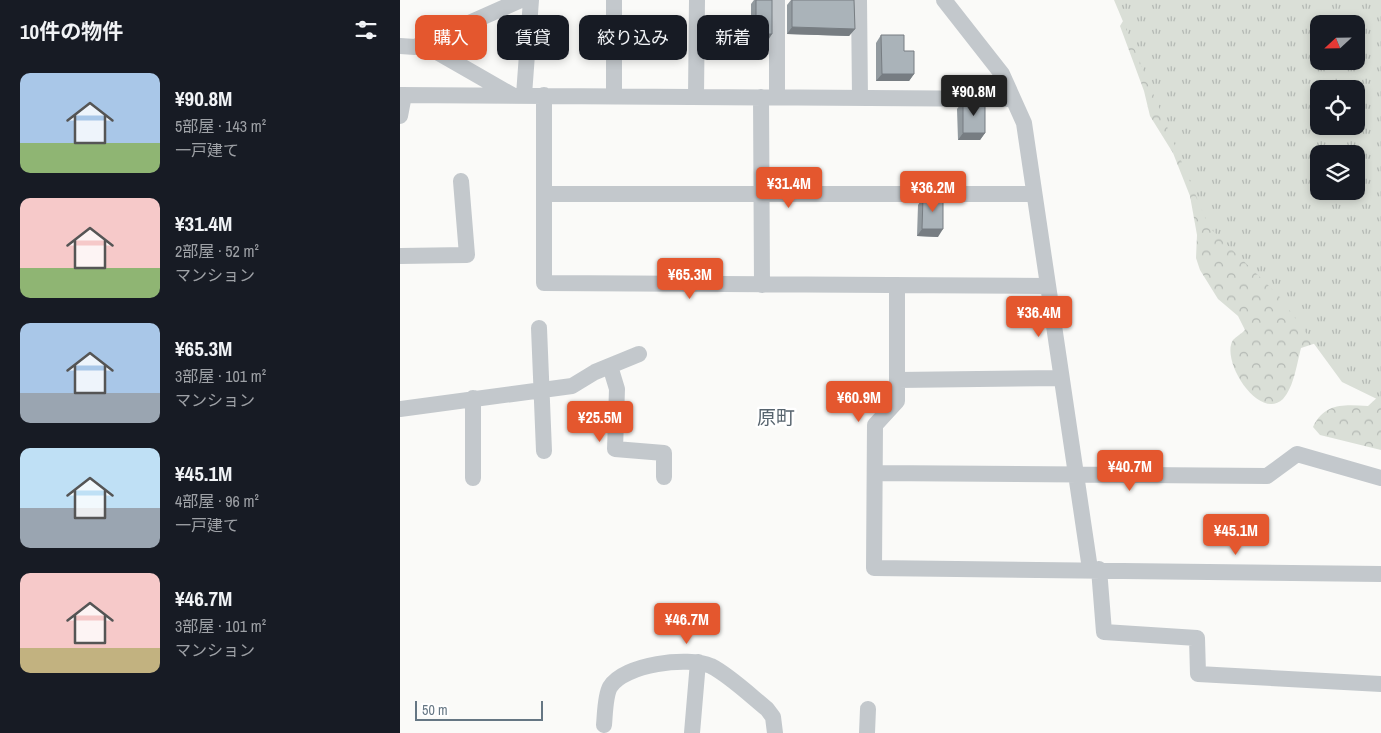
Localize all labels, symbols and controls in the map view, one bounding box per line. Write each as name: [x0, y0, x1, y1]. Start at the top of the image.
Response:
chip: 購入: [415, 15, 487, 60]
chip: 賃貸: [497, 15, 569, 60]
chip: 絞り込み: [579, 15, 687, 60]
chip: 新着: [697, 15, 769, 60]
north arrow: [1310, 15, 1365, 70]
map controls: [1310, 15, 1365, 200]
icon: filters: [352, 16, 380, 44]
text: 10件の物件: [20, 17, 123, 46]
pin: ¥90.8M: [933, 74, 1015, 117]
text: ¥90.8M: [952, 80, 996, 102]
button: locate: [1310, 80, 1365, 135]
text: ¥90.8M: [175, 84, 232, 113]
icon: home: [60, 93, 120, 153]
text: 5部屋 · 143 m²: [175, 115, 266, 137]
text: 一戸建て: [175, 139, 239, 161]
button: layers: [1310, 145, 1365, 200]
pin: ¥31.4M: [748, 166, 830, 209]
pin: ¥36.2M: [892, 170, 974, 213]
text: ¥31.4M: [767, 172, 811, 194]
text: ¥36.2M: [911, 176, 955, 198]
text: ¥31.4M: [175, 209, 232, 238]
icon: home: [60, 218, 120, 278]
text: 2部屋 · 52 m²: [175, 240, 259, 262]
pin: ¥65.3M: [649, 258, 731, 300]
text: ¥65.3M: [668, 263, 712, 285]
text: マンション: [175, 264, 255, 286]
pin: ¥36.4M: [998, 296, 1080, 338]
text: ¥36.4M: [1017, 301, 1061, 323]
text: ¥65.3M: [175, 334, 232, 363]
icon: home: [60, 343, 120, 403]
text: 3部屋 · 101 m²: [175, 365, 266, 387]
pin: ¥60.9M: [818, 380, 900, 423]
text: ¥60.9M: [837, 386, 881, 408]
text: マンション: [175, 389, 255, 411]
pin: ¥25.5M: [559, 400, 641, 443]
district label: 原町: [757, 404, 795, 430]
text: ¥25.5M: [578, 406, 622, 428]
pin: ¥40.7M: [1089, 450, 1171, 492]
text: ¥40.7M: [1108, 455, 1152, 477]
text: ¥45.1M: [175, 459, 232, 488]
icon: home: [60, 468, 120, 528]
text: 4部屋 · 96 m²: [175, 490, 259, 512]
text: 一戸建て: [175, 514, 239, 536]
pin: ¥45.1M: [1195, 514, 1277, 556]
text: ¥45.1M: [1214, 519, 1258, 541]
text: ¥46.7M: [175, 584, 232, 613]
icon: home: [60, 593, 120, 653]
pin: ¥46.7M: [646, 602, 728, 645]
text: ¥46.7M: [665, 608, 709, 630]
text: 3部屋 · 101 m²: [175, 615, 266, 637]
text: マンション: [175, 639, 255, 661]
scale bar: [415, 698, 542, 721]
text: 50 m: [422, 701, 448, 719]

